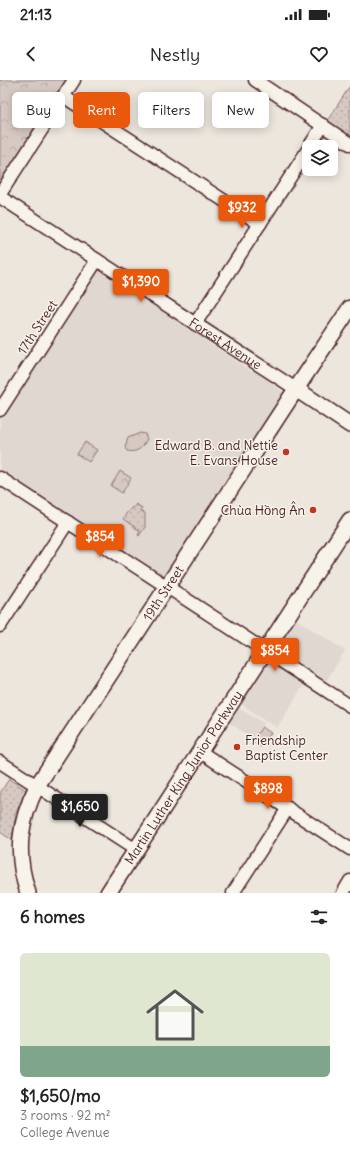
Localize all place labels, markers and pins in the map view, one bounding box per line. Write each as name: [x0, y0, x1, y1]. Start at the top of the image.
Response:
pin: $932: [218, 195, 266, 229]
pin: $1,390: [108, 269, 174, 303]
place label: Edward B. and Nettie E. Evans House: [155, 437, 278, 469]
marker: Edward B. and Nettie E. Evans House: [281, 447, 291, 457]
place label: Chùa Hồng Ân: [221, 501, 305, 519]
marker: Chùa Hồng Ân: [308, 505, 318, 515]
pin: $854: [76, 524, 124, 558]
pin: $854: [251, 638, 299, 672]
place label: Friendship Baptist Center: [245, 732, 329, 764]
marker: Friendship Baptist Center: [232, 742, 242, 752]
pin: $898: [244, 776, 292, 810]
pin: $1,650: [47, 794, 113, 828]

